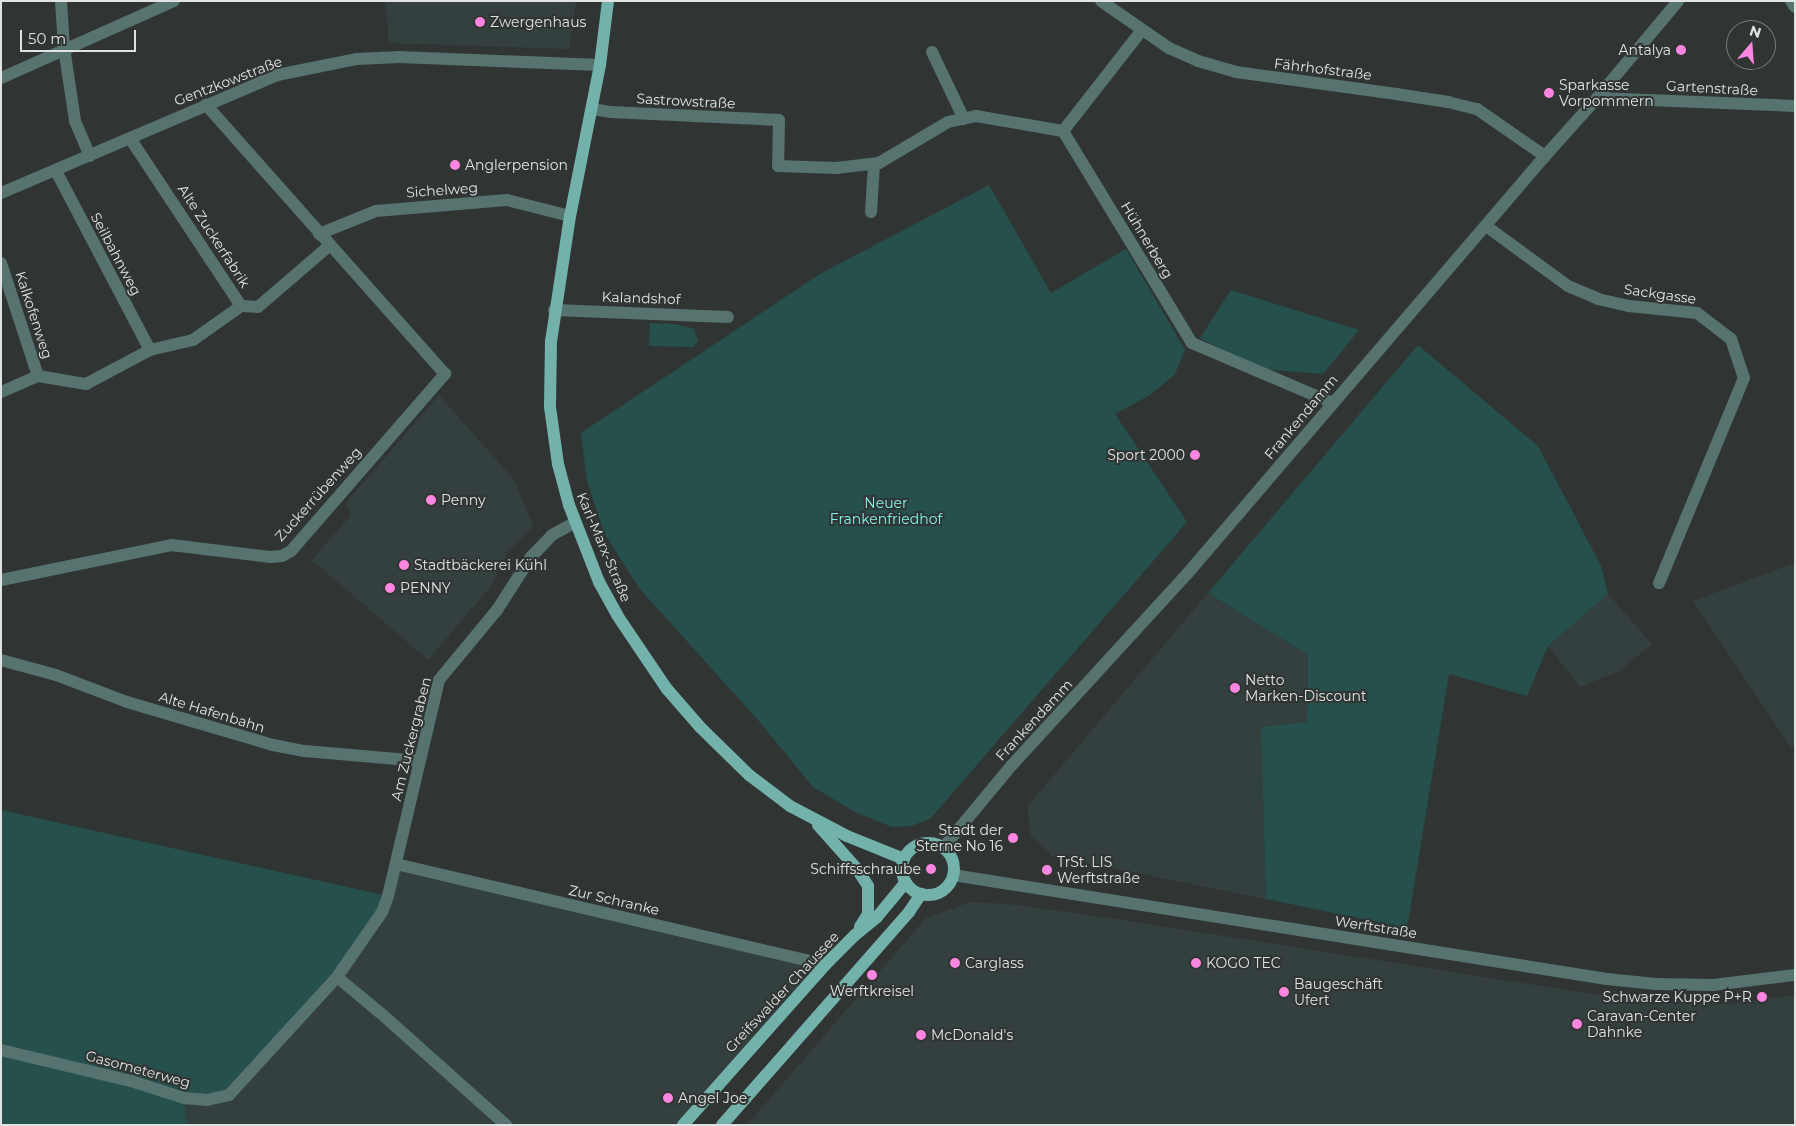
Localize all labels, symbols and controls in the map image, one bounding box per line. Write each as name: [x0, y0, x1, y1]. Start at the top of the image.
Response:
place label: Zwergenhaus: [490, 14, 586, 30]
marker: Zwergenhaus: [474, 16, 486, 28]
scale bar: [22, 20, 139, 52]
north arrow: [1726, 20, 1776, 70]
text: N: [1747, 21, 1763, 42]
text: 50 m: [28, 29, 66, 48]
place label: Antalya: [1619, 42, 1671, 58]
marker: Antalya: [1675, 44, 1687, 56]
street label: Gentzkowstraße: [172, 53, 284, 109]
street label: Fährhofstraße: [1273, 55, 1373, 83]
place label: Sparkasse Vorpommern: [1559, 77, 1654, 110]
street label: Gartenstraße: [1666, 77, 1758, 99]
marker: Sparkasse Vorpommern: [1543, 87, 1555, 99]
street label: Sastrowstraße: [636, 90, 736, 112]
place label: Anglerpension: [465, 157, 568, 173]
marker: Anglerpension: [449, 159, 461, 171]
street label: Sichelweg: [406, 179, 478, 201]
street label: Alte Zuckerfabrik: [174, 181, 254, 291]
street label: Hühnerberg: [1117, 199, 1177, 281]
street label: Seilbahnweg: [87, 210, 145, 298]
street label: Kalkofenweg: [12, 269, 56, 361]
street label: Sackgasse: [1623, 281, 1697, 307]
street label: Kalandshof: [601, 288, 681, 308]
street label: Frankendamm: [1261, 371, 1341, 463]
street label: Zuckerrübenweg: [271, 444, 365, 544]
place label: Sport 2000: [1107, 447, 1185, 463]
marker: Sport 2000: [1189, 449, 1201, 461]
street label: Karl-Marx-Straße: [573, 490, 635, 604]
place label: Penny: [441, 492, 486, 508]
marker: Penny: [425, 494, 437, 506]
park label: Neuer Frankenfriedhof: [830, 495, 942, 528]
place label: Stadtbäckerei Kühl: [414, 557, 547, 573]
marker: Stadtbäckerei Kühl: [398, 559, 410, 571]
place label: PENNY: [400, 580, 451, 596]
marker: PENNY: [384, 582, 396, 594]
place label: Netto Marken-Discount: [1245, 672, 1367, 704]
street label: Am Zuckergraben: [387, 675, 435, 803]
street label: Frankendamm: [992, 676, 1076, 764]
marker: Netto Marken-Discount: [1229, 682, 1241, 694]
street label: Alte Hafenbahn: [157, 688, 267, 736]
place label: Stadt der Sterne No 16: [916, 822, 1003, 854]
marker: Stadt der Sterne No 16: [1007, 832, 1019, 844]
place label: TrSt. LIS Werftstraße: [1057, 854, 1140, 886]
place label: Schiffsschraube: [810, 861, 921, 877]
marker: Schiffsschraube: [925, 863, 937, 875]
marker: TrSt. LIS Werftstraße: [1041, 864, 1053, 876]
street label: Zur Schranke: [567, 881, 661, 919]
street label: Werftstraße: [1334, 912, 1418, 942]
street label: Greifswalder Chaussee: [722, 928, 842, 1056]
place label: Carglass: [965, 955, 1024, 971]
place label: KOGO TEC: [1206, 955, 1281, 971]
marker: Carglass: [949, 957, 961, 969]
marker: KOGO TEC: [1190, 957, 1202, 969]
marker: Werftkreisel: [866, 969, 878, 981]
place label: Baugeschäft Ufert: [1294, 976, 1383, 1009]
place label: Werftkreisel: [830, 983, 914, 999]
marker: Baugeschäft Ufert: [1278, 986, 1290, 998]
place label: Schwarze Kuppe P+R: [1603, 989, 1752, 1005]
marker: Schwarze Kuppe P+R: [1756, 991, 1768, 1003]
place label: Caravan-Center Dahnke: [1587, 1008, 1696, 1040]
marker: Caravan-Center Dahnke: [1571, 1018, 1583, 1030]
place label: McDonald's: [931, 1027, 1013, 1043]
marker: McDonald's: [915, 1029, 927, 1041]
street label: Gasometerweg: [84, 1047, 192, 1091]
place label: Angel Joe: [678, 1090, 747, 1106]
marker: Angel Joe: [662, 1092, 674, 1104]

